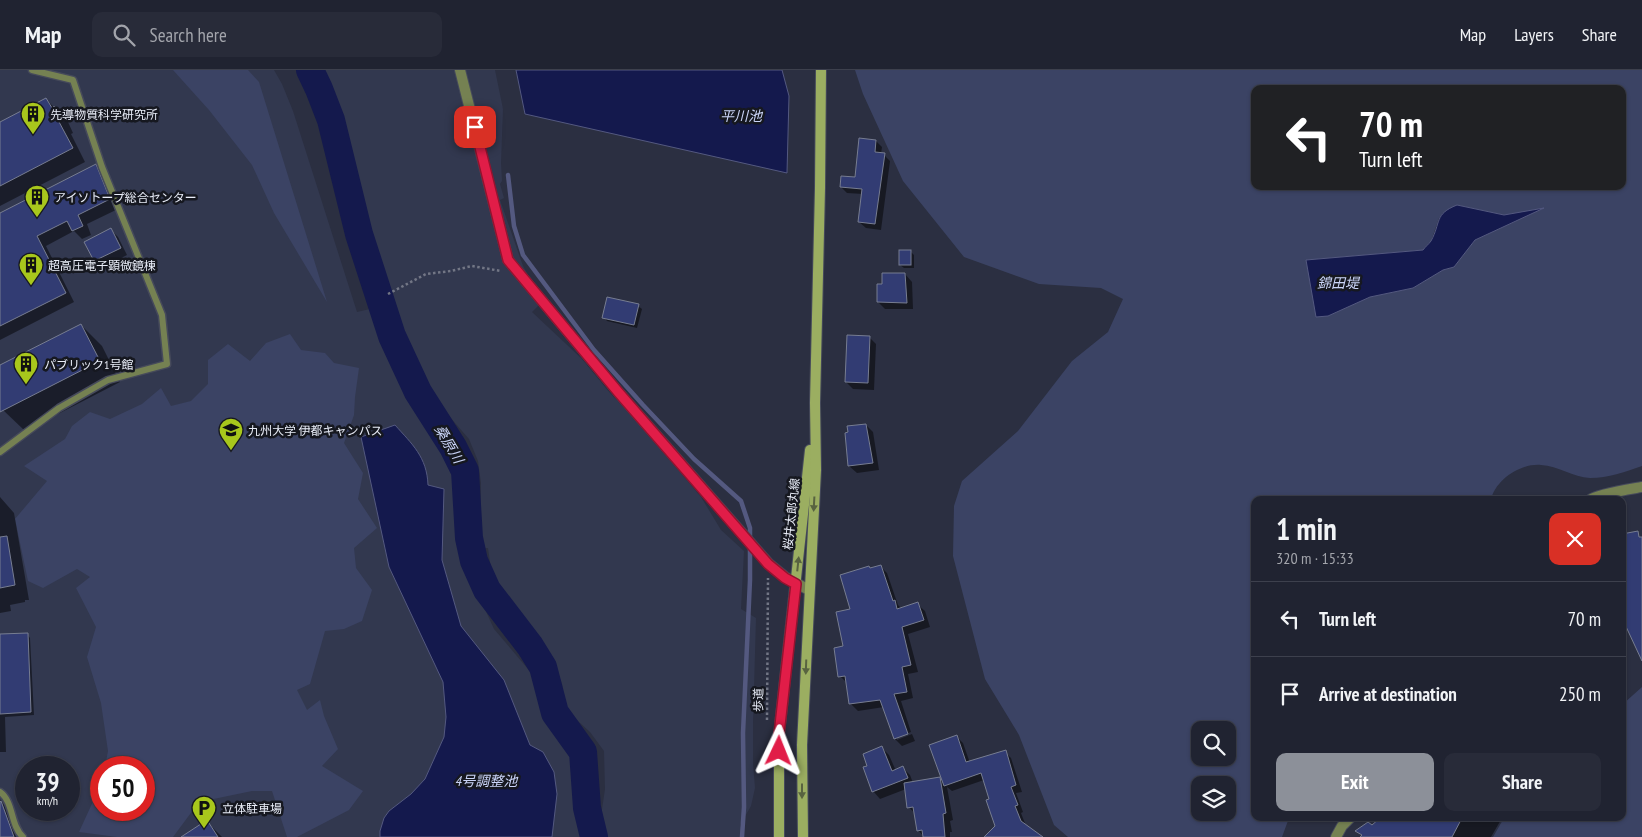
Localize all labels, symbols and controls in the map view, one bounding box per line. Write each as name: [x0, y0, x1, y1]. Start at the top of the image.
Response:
search box: [92, 12, 442, 57]
text: Map: [25, 19, 62, 50]
icon: search: [110, 21, 138, 49]
text: Search here: [150, 23, 227, 47]
text: Map: [1460, 23, 1486, 46]
text: Layers: [1514, 23, 1554, 46]
text: Share: [1582, 23, 1617, 46]
building icon: 先導物質科学研究所: [20, 101, 46, 135]
text: 70 m: [1359, 101, 1423, 147]
icon: left: [1276, 105, 1341, 170]
pin: [454, 106, 496, 148]
place label: 先導物質科学研究所: [50, 107, 158, 122]
water label: 平川池: [720, 107, 764, 125]
icon: arrive: [461, 113, 489, 141]
text: Turn left: [1359, 145, 1423, 173]
building icon: アイソトープ総合センター: [24, 184, 50, 218]
place label: アイソトープ総合センター: [54, 190, 197, 205]
building icon: 超高圧電子顕微鏡棟: [18, 252, 44, 286]
place label: 超高圧電子顕微鏡棟: [48, 258, 156, 273]
water label: 錦田堤: [1317, 274, 1361, 292]
building icon: パブリック1号館: [13, 351, 39, 385]
place label: パブリック1号館: [44, 357, 133, 372]
school or university icon: 九州大学 伊都キャンパス: [218, 417, 244, 451]
water label: 桑原川: [430, 421, 469, 468]
place label: 九州大学 伊都キャンパス: [248, 423, 383, 438]
street label: 桜井太郎丸線: [780, 477, 802, 551]
one-way arrow: [809, 497, 817, 513]
text: 1 min: [1276, 509, 1337, 548]
button: close: [1549, 513, 1601, 565]
text: 320 m · 15:33: [1276, 548, 1354, 568]
one-way arrow: [795, 556, 803, 572]
icon: left: [1276, 605, 1304, 633]
text: Turn left: [1319, 607, 1376, 631]
text: 70 m: [1568, 607, 1601, 631]
one-way arrow: [801, 659, 809, 675]
icon: arrive: [1276, 680, 1304, 708]
text: Arrive at destination: [1319, 682, 1457, 706]
text: 250 m: [1559, 682, 1601, 706]
street label: 歩道: [750, 688, 766, 712]
map controls: [1191, 721, 1236, 821]
button: search: [1191, 721, 1236, 766]
position arrow: [752, 724, 804, 776]
button: Exit: [1276, 753, 1434, 811]
button: Share: [1444, 753, 1601, 811]
speed limit sign: 50: [90, 756, 155, 821]
text: 39: [36, 766, 59, 798]
water label: 4号調整池: [455, 772, 519, 790]
button: layers: [1191, 776, 1236, 821]
one-way arrow: [798, 783, 806, 799]
text: km/h: [37, 793, 58, 808]
parking icon: 立体駐車場: [191, 795, 217, 829]
place label: 立体駐車場: [222, 801, 282, 816]

